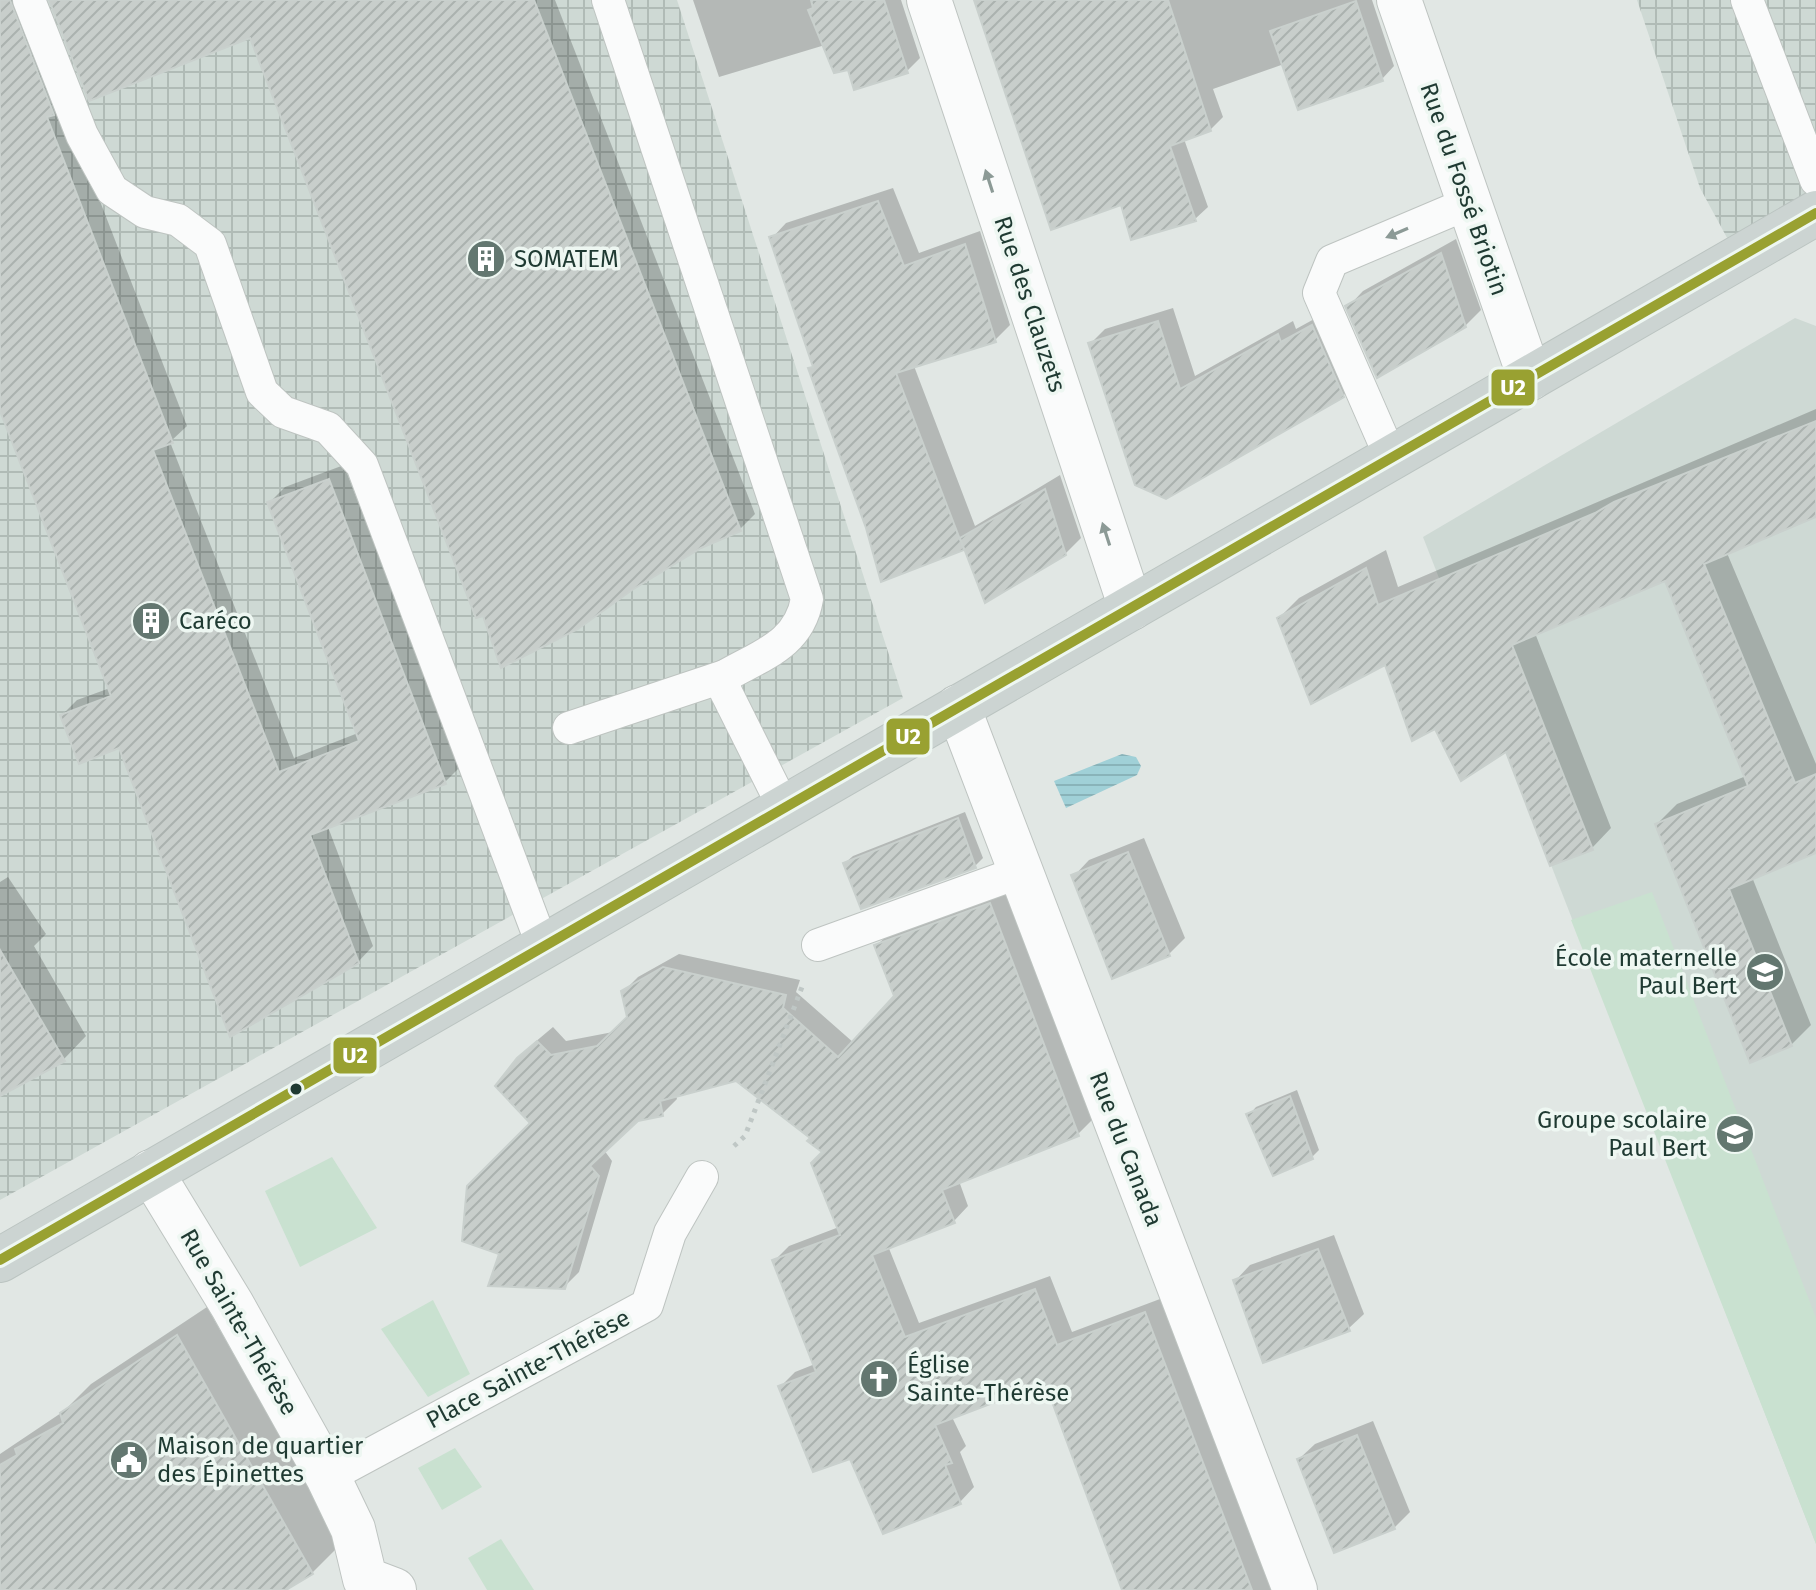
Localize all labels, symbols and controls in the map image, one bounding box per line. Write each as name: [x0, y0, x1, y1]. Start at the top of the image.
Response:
street label: Rue du Fossé Briotin: [1414, 79, 1514, 299]
one-way arrow: [983, 169, 995, 193]
street label: Rue des Clauzets: [988, 212, 1072, 396]
one-way arrow: [1385, 227, 1409, 240]
building icon: SOMATEM: [465, 238, 507, 280]
place label: SOMATEM: [514, 245, 619, 273]
line badge: U2: [1490, 368, 1536, 407]
text: U2: [1500, 374, 1526, 401]
one-way arrow: [1100, 522, 1112, 546]
building icon: Caréco: [130, 600, 172, 642]
place label: Caréco: [179, 607, 252, 635]
line badge: U2: [885, 717, 931, 756]
text: U2: [895, 723, 921, 750]
place label: École maternelle Paul Bert: [1555, 943, 1737, 1000]
school or university icon: École maternelle Paul Bert: [1744, 951, 1786, 993]
line badge: U2: [332, 1036, 378, 1075]
text: U2: [342, 1042, 368, 1069]
street label: Rue du Canada: [1084, 1068, 1168, 1230]
unlabelled marker: [288, 1081, 304, 1097]
place label: Groupe scolaire Paul Bert: [1537, 1106, 1707, 1162]
school or university icon: Groupe scolaire Paul Bert: [1714, 1113, 1756, 1155]
street label: Rue Sainte-Thérèse: [174, 1224, 304, 1420]
street label: Place Sainte-Thérèse: [421, 1303, 635, 1435]
place label: Église Sainte-Thérèse: [907, 1350, 1069, 1407]
church icon: Église Sainte-Thérèse: [858, 1358, 900, 1400]
place label: Maison de quartier des Épinettes: [157, 1432, 364, 1488]
public building icon: Maison de quartier des Épinettes: [108, 1439, 150, 1481]

